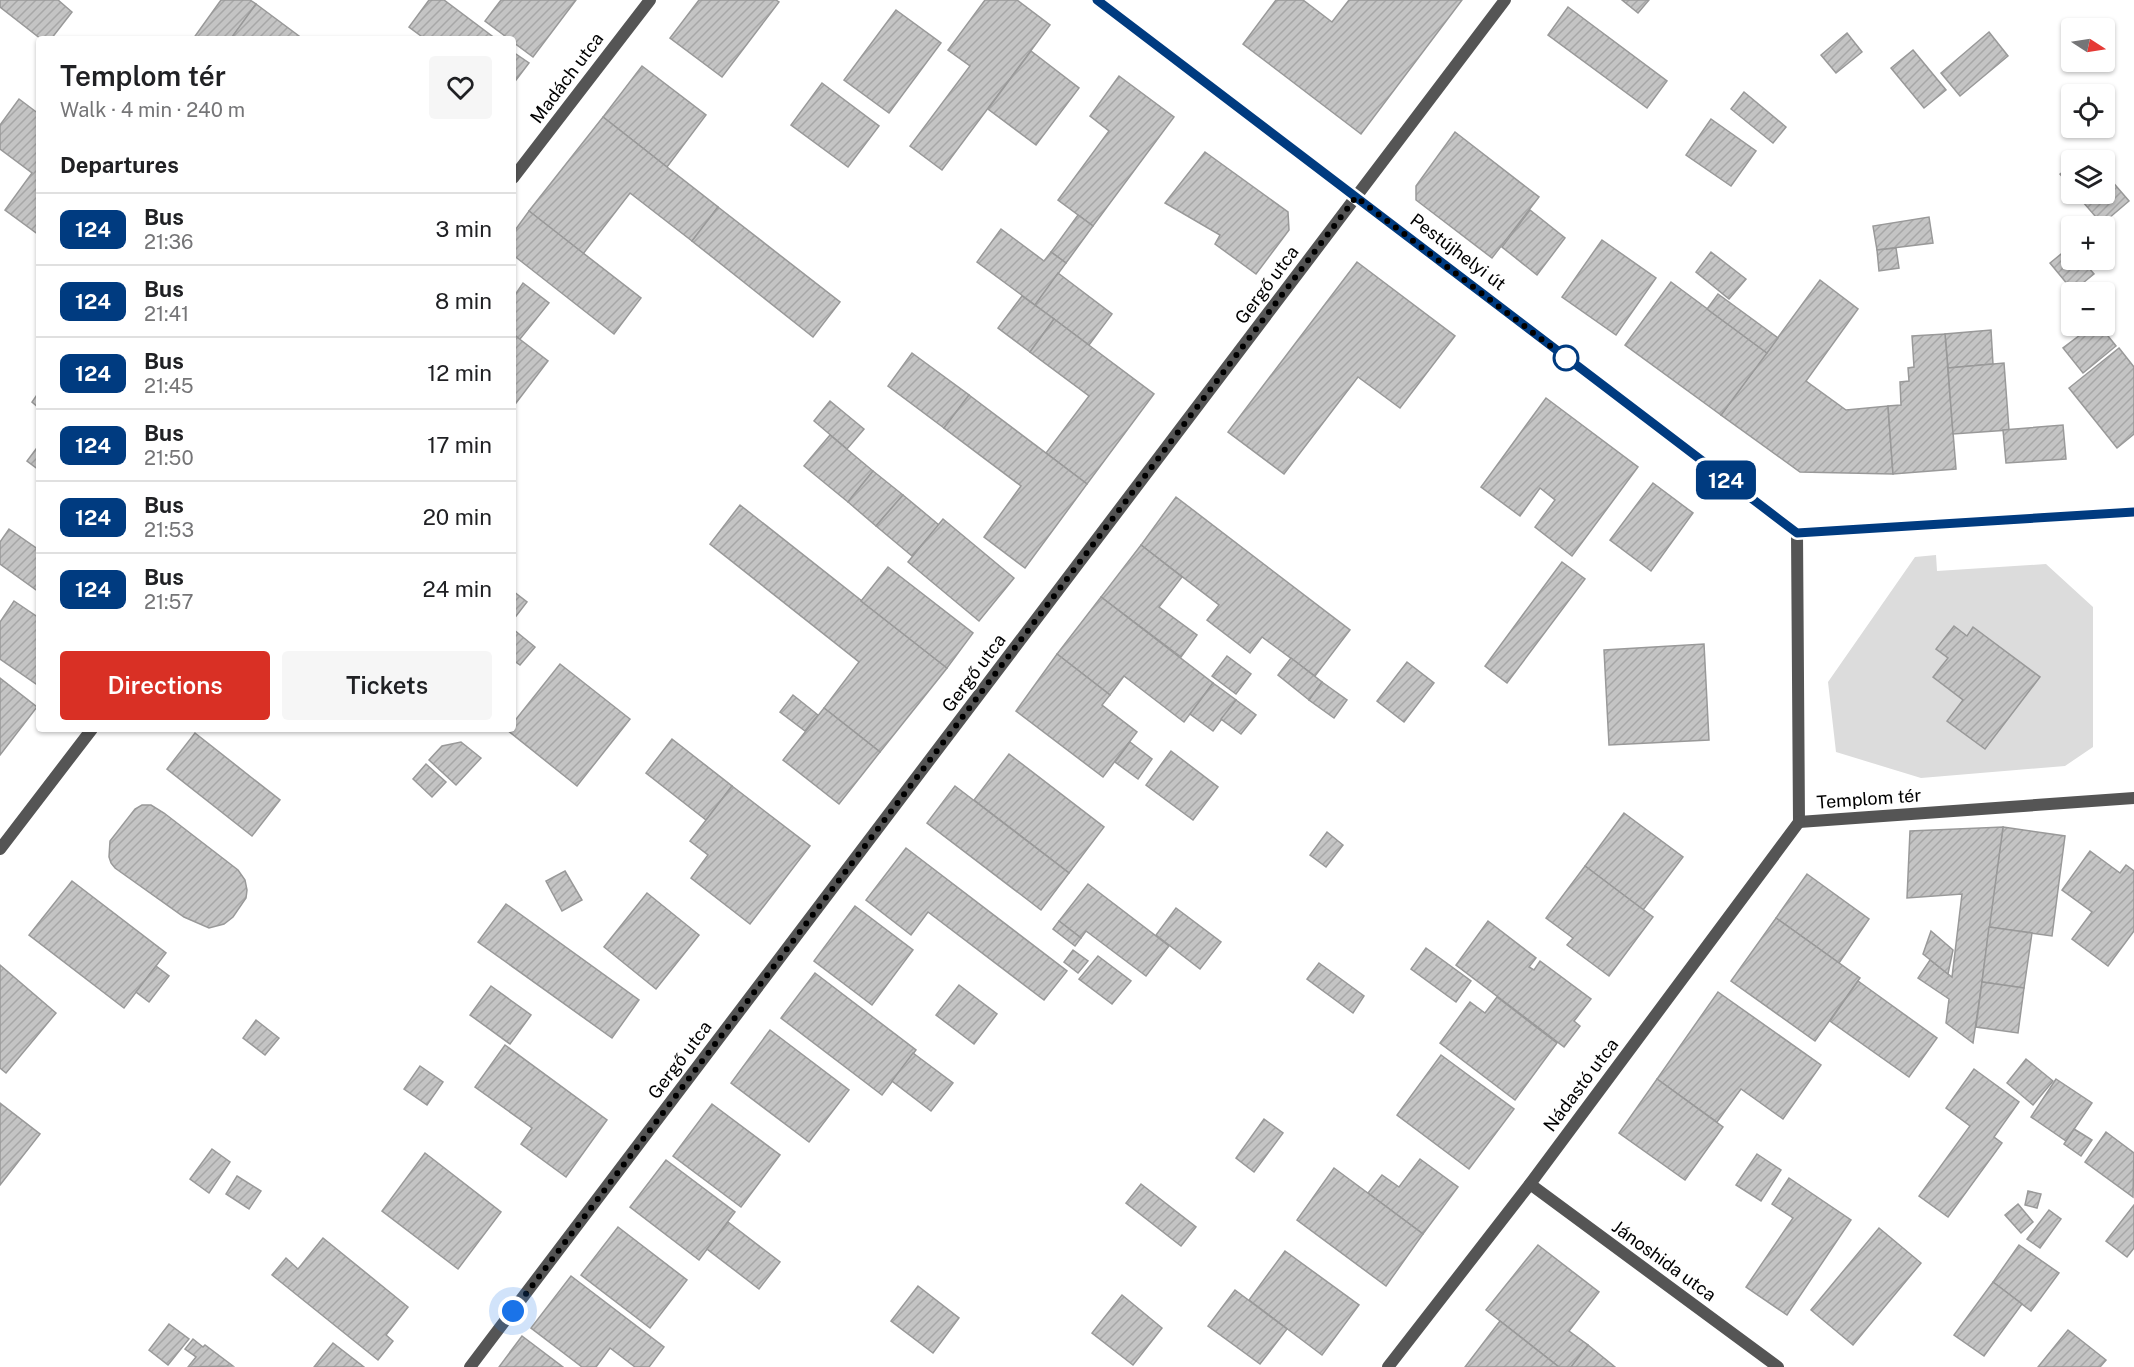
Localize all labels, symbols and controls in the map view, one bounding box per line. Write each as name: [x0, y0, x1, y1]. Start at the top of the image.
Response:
north arrow: [2061, 18, 2115, 72]
map controls: [2061, 18, 2115, 336]
street label: Madách utca: [526, 28, 607, 127]
button: heart: [429, 56, 492, 119]
text: Templom tér: [60, 59, 226, 92]
button: locate: [2061, 84, 2115, 138]
text: Walk · 4 min · 240 m: [60, 98, 245, 122]
button: layers: [2061, 150, 2115, 204]
text: Departures: [60, 152, 179, 178]
text: Bus: [144, 204, 184, 230]
street label: Pestújhelyi út: [1406, 209, 1510, 294]
text: 3 min: [435, 216, 492, 242]
button: +: [2061, 216, 2115, 270]
text: 124: [75, 217, 111, 242]
text: 21:36: [144, 230, 194, 254]
street label: Gergő utca: [1230, 242, 1303, 328]
text: Bus: [144, 276, 184, 302]
button: −: [2061, 282, 2115, 336]
text: 8 min: [435, 288, 492, 314]
text: 124: [75, 289, 111, 314]
text: 21:41: [144, 302, 189, 326]
unlabelled marker: [1553, 345, 1579, 371]
text: Bus: [144, 348, 184, 374]
text: 12 min: [427, 360, 492, 386]
text: 124: [75, 361, 111, 386]
text: 21:45: [144, 374, 194, 398]
text: Bus: [144, 420, 184, 446]
text: 17 min: [427, 432, 492, 458]
text: 124: [75, 433, 111, 458]
text: 21:50: [144, 446, 194, 470]
line badge: 124: [1692, 460, 1760, 500]
text: 124: [1708, 468, 1744, 493]
text: Bus: [144, 492, 184, 518]
text: 20 min: [423, 504, 492, 530]
text: 124: [75, 505, 111, 530]
text: 21:53: [144, 518, 194, 542]
text: Bus: [144, 564, 184, 590]
text: 24 min: [422, 576, 492, 602]
text: 124: [75, 577, 111, 602]
text: 21:57: [144, 590, 193, 614]
street label: Gergő utca: [937, 630, 1010, 716]
button: Directions: [60, 651, 270, 720]
button: Tickets: [282, 651, 492, 720]
street label: Templom tér: [1816, 784, 1922, 813]
street label: Gergő utca: [643, 1017, 716, 1103]
street label: Nádastó utca: [1539, 1034, 1622, 1135]
street label: Jánoshida utca: [1608, 1216, 1720, 1305]
your location: [498, 1296, 528, 1326]

